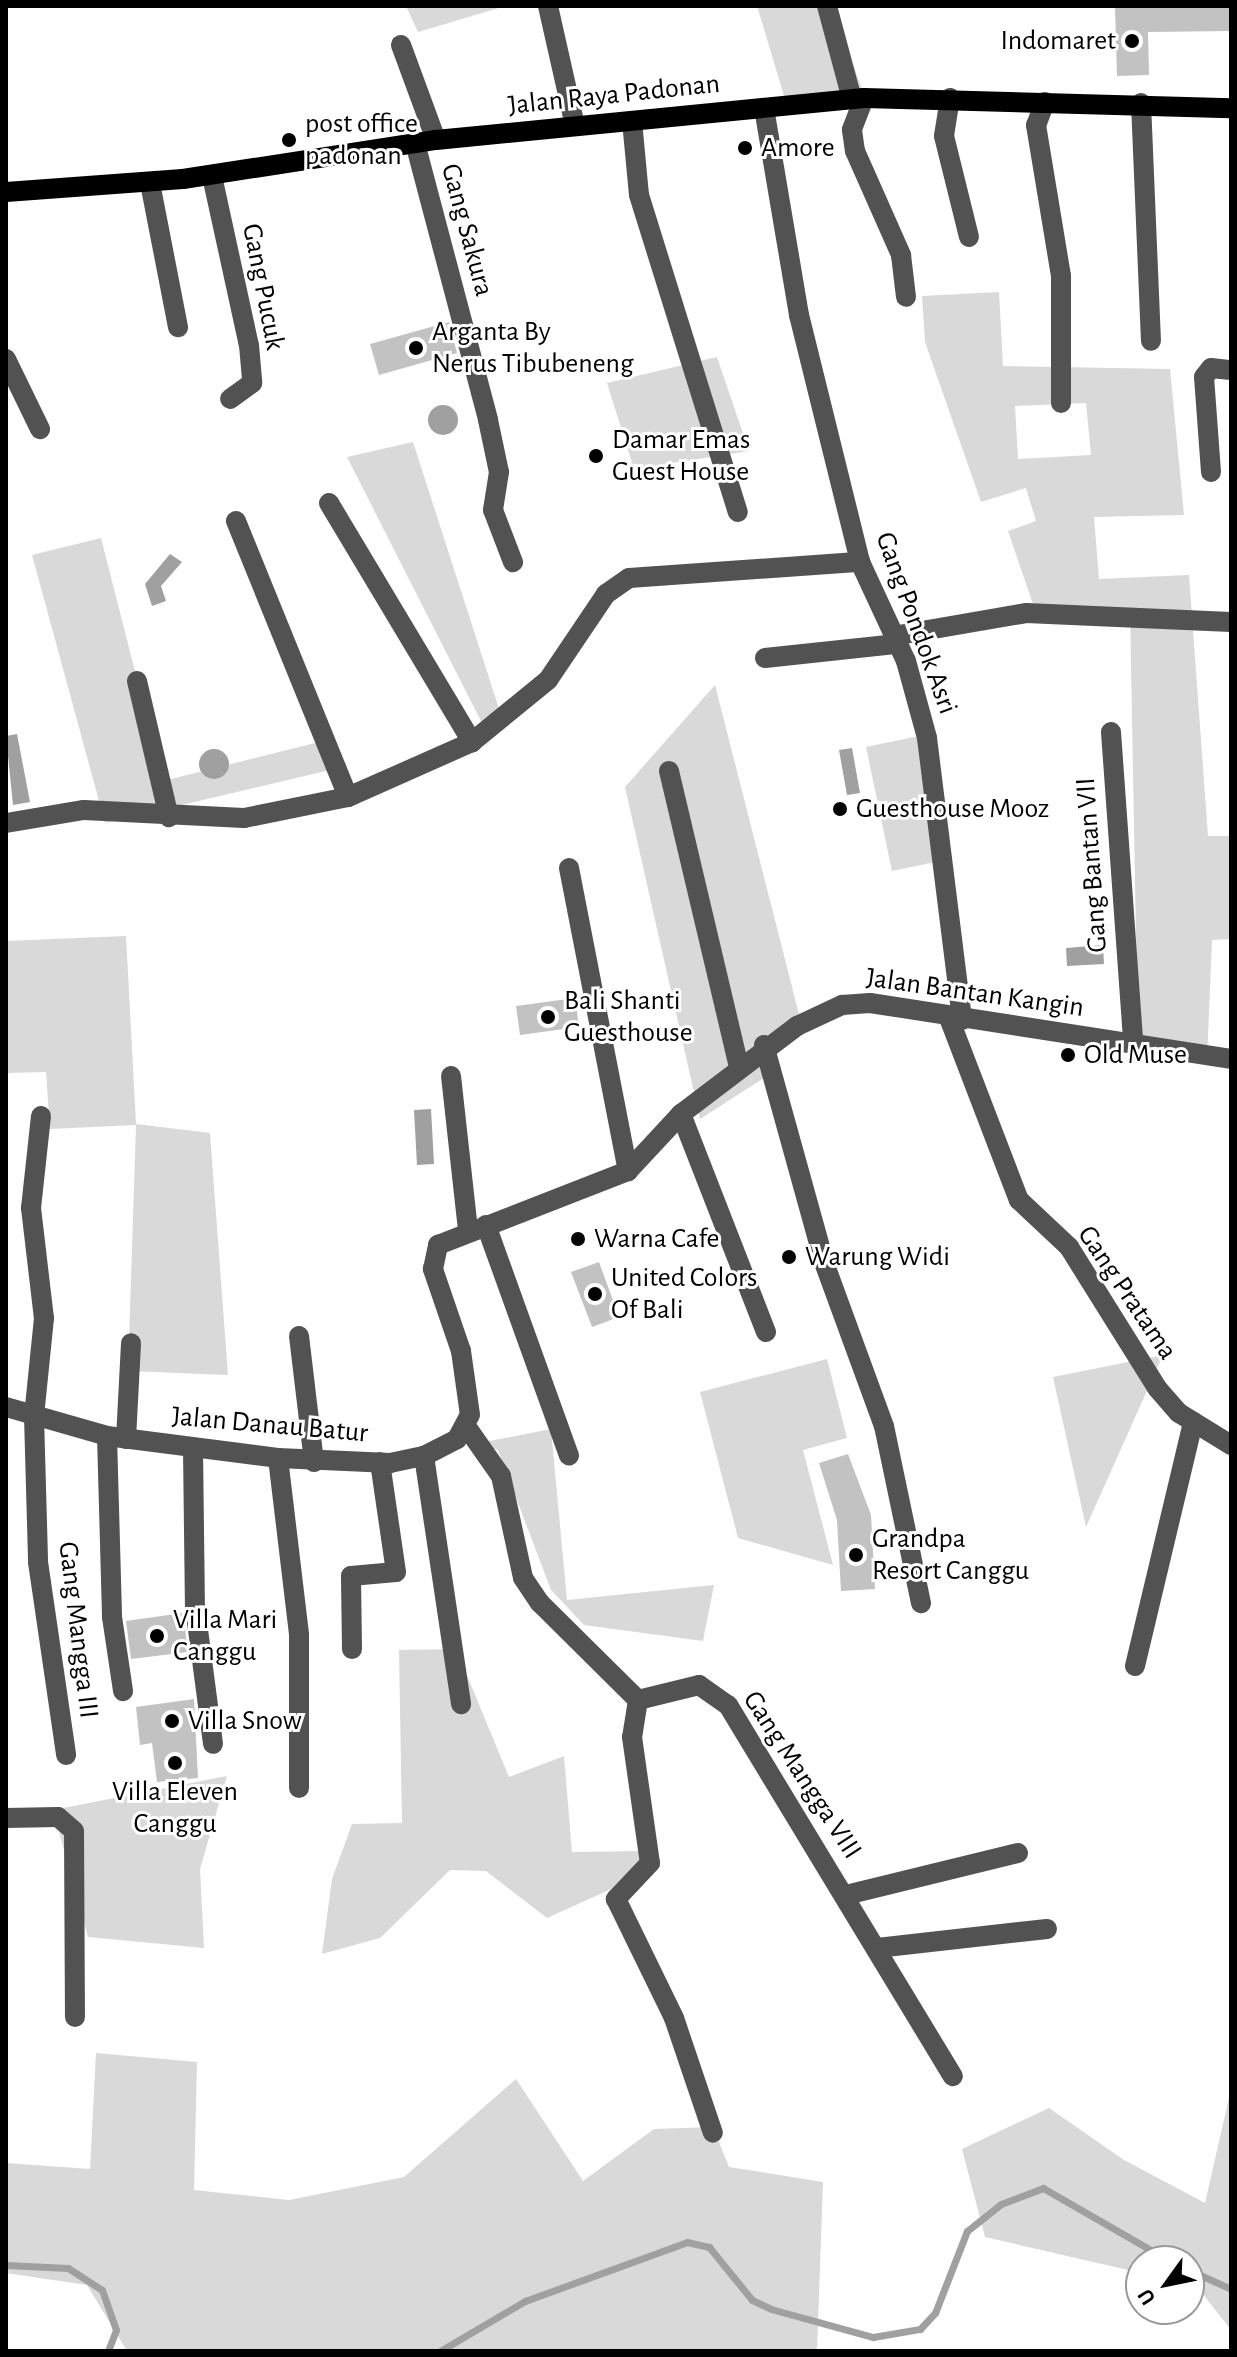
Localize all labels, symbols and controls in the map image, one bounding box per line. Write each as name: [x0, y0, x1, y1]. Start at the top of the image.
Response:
place label: Indomaret: [1000, 24, 1116, 58]
marker: Indomaret: [1123, 32, 1141, 50]
street label: Jalan Raya Padonan: [507, 67, 721, 123]
place label: post office padonan: [305, 107, 418, 173]
marker: post office padonan: [280, 131, 298, 149]
place label: Amore: [761, 131, 835, 165]
marker: Amore: [736, 139, 754, 157]
street label: Gang Sakura: [433, 160, 501, 300]
street label: Gang Pucuk: [234, 221, 292, 353]
place label: Arganta By Nerus Tibubeneng: [432, 315, 634, 381]
marker: Arganta By Nerus Tibubeneng: [407, 339, 425, 357]
place label: Damar Emas Guest House: [612, 423, 750, 489]
marker: Damar Emas Guest House: [587, 447, 605, 465]
street label: Gang Pondok Asri: [868, 527, 964, 719]
street label: Gang Bantan VII: [1069, 776, 1115, 954]
place label: Guesthouse Mooz: [856, 792, 1049, 826]
marker: Guesthouse Mooz: [831, 800, 849, 818]
street label: Jalan Bantan Kangin: [864, 961, 1086, 1025]
place label: Bali Shanti Guesthouse: [564, 984, 693, 1050]
marker: Bali Shanti Guesthouse: [539, 1008, 557, 1026]
place label: Old Muse: [1084, 1038, 1187, 1072]
marker: Old Muse: [1059, 1046, 1077, 1064]
street label: Gang Pratama: [1070, 1219, 1184, 1367]
place label: Warna Cafe: [594, 1222, 719, 1256]
marker: Warna Cafe: [569, 1230, 587, 1248]
place label: Warung Widi: [805, 1240, 950, 1274]
marker: Warung Widi: [780, 1248, 798, 1266]
place label: United Colors Of Bali: [611, 1261, 757, 1327]
marker: United Colors Of Bali: [586, 1285, 604, 1303]
street label: Jalan Danau Batur: [171, 1400, 369, 1450]
place label: Grandpa Resort Canggu: [872, 1522, 1029, 1588]
street label: Gang Mangga III: [50, 1540, 106, 1720]
marker: Grandpa Resort Canggu: [847, 1546, 865, 1564]
place label: Villa Mari Canggu: [173, 1603, 277, 1669]
marker: Villa Mari Canggu: [148, 1627, 166, 1645]
street label: Gang Mangga VIII: [735, 1685, 869, 1865]
place label: Villa Snow: [188, 1704, 302, 1738]
marker: Villa Snow: [163, 1712, 181, 1730]
marker: Villa Eleven Canggu: [166, 1754, 184, 1772]
place label: Villa Eleven Canggu: [112, 1775, 238, 1841]
north arrow: [1125, 2245, 1205, 2325]
text: U: [1134, 2285, 1160, 2309]

